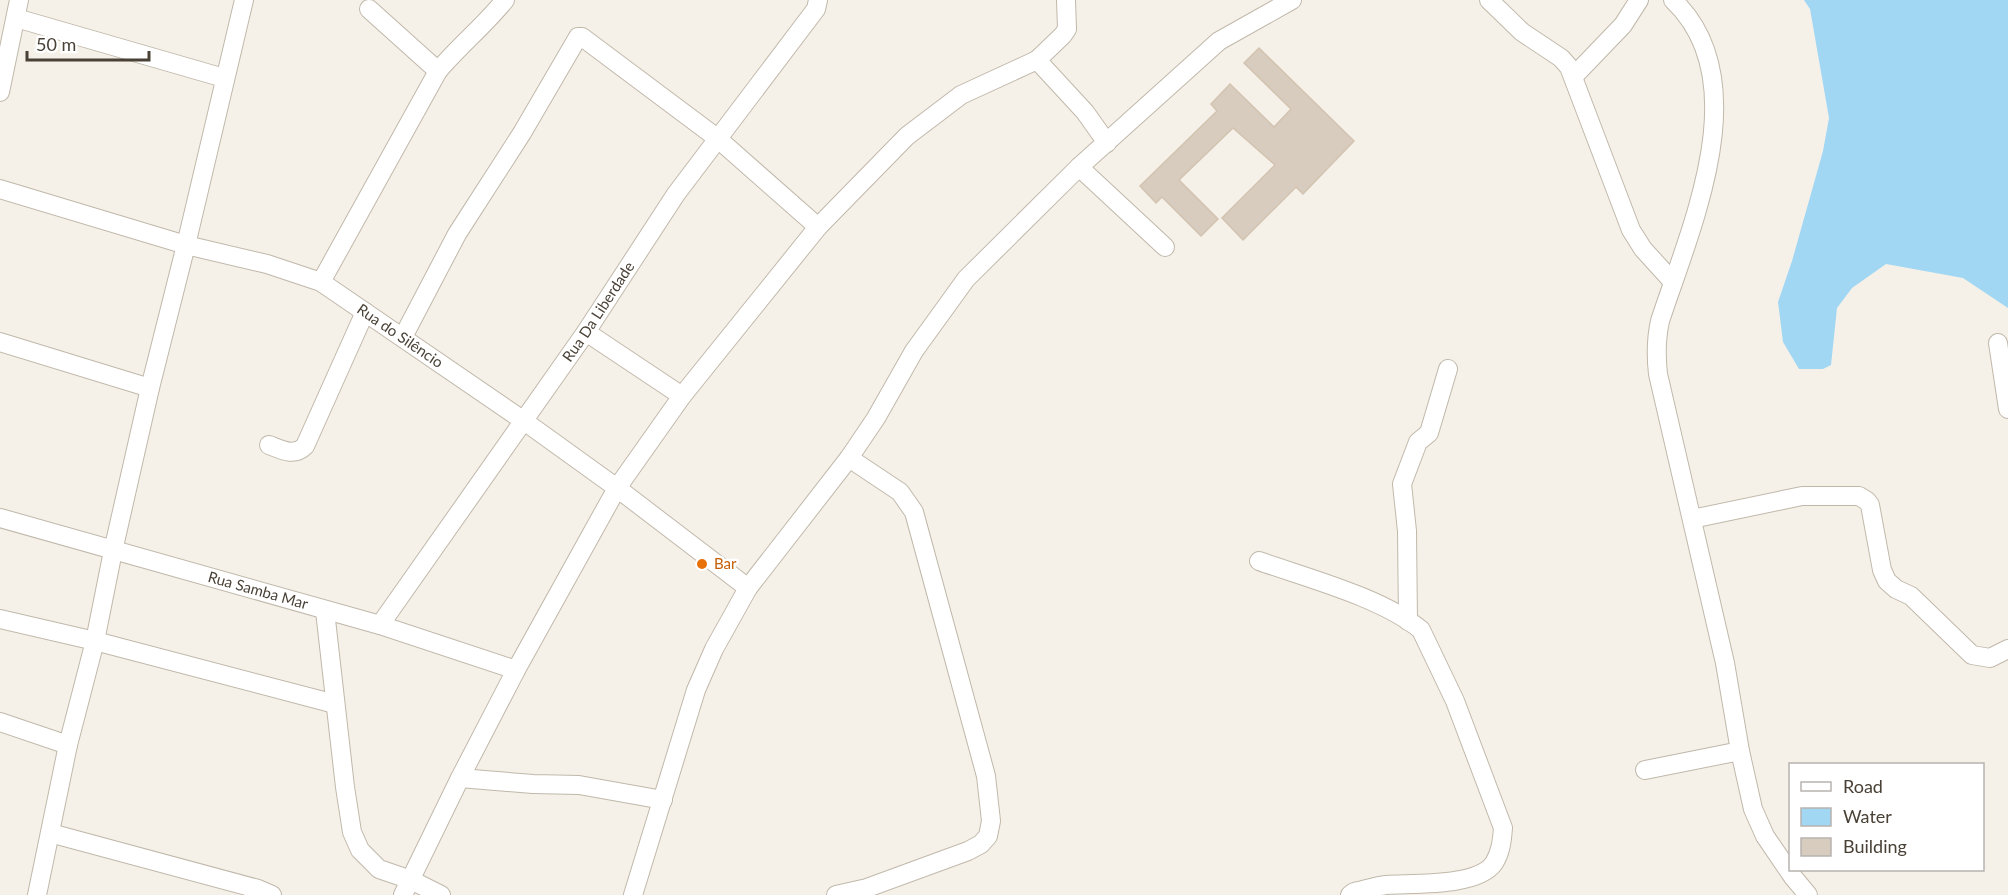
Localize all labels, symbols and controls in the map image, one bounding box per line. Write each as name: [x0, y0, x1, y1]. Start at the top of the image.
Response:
scale bar: [27, 24, 148, 62]
text: 50 m: [36, 33, 76, 55]
street label: Rua Da Liberdade: [558, 258, 638, 365]
street label: Rua do Silêncio: [354, 299, 447, 371]
place label: Bar: [714, 554, 737, 572]
marker: Bar: [695, 557, 709, 571]
street label: Rua Samba Mar: [206, 567, 311, 612]
legend: [1789, 763, 1984, 871]
text: Road: [1843, 775, 1883, 797]
text: Water: [1843, 805, 1892, 827]
text: Building: [1843, 835, 1907, 857]

